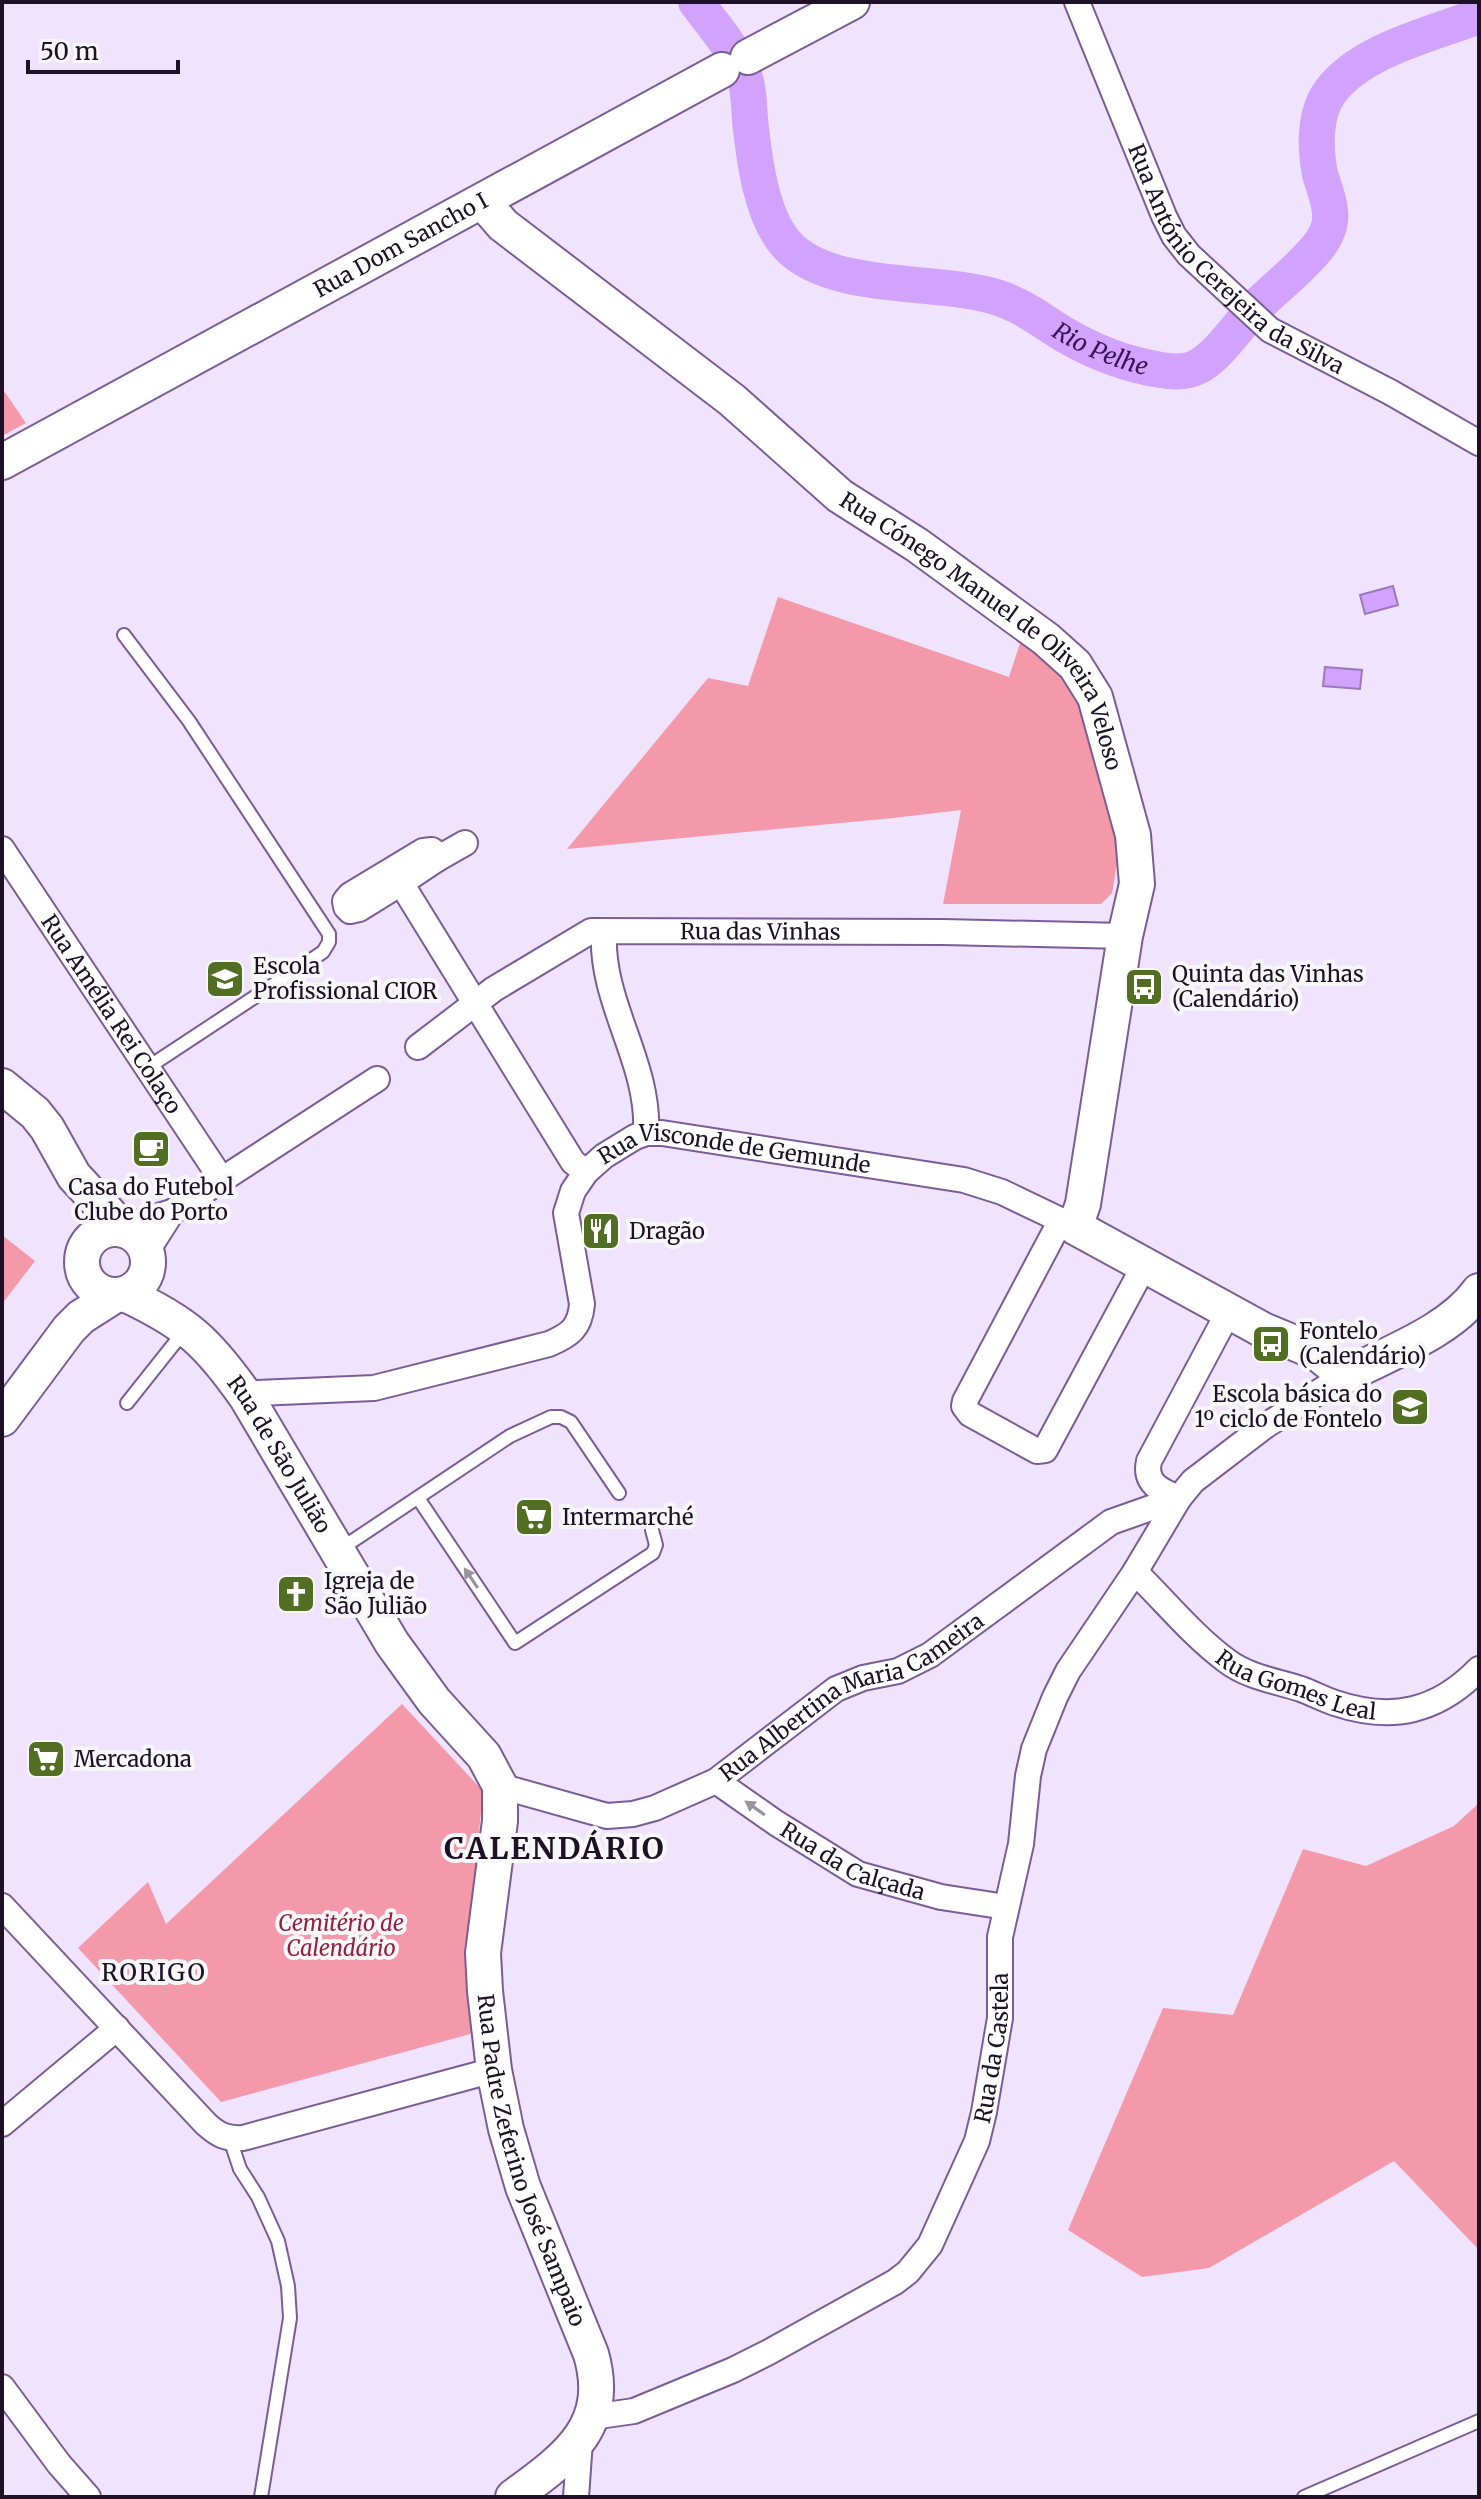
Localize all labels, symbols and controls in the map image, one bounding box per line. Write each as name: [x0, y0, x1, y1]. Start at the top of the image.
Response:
scale bar: [28, 24, 178, 74]
text: 50 m: [40, 36, 99, 67]
street label: Rua António Cerejeira da Silva: [1122, 140, 1349, 380]
street label: Rua Dom Sancho I: [309, 186, 493, 304]
water label: Rio Pelhe: [1047, 315, 1151, 382]
street label: Rua Cónego Manuel de Oliveira Veloso: [835, 486, 1129, 773]
street label: Rua Amélia Rei Colaço: [35, 909, 188, 1119]
street label: Rua das Vinhas: [680, 917, 841, 946]
place label: Escola Profissional CIOR: [253, 952, 438, 1005]
school or university icon: Escola Profissional CIOR: [204, 958, 246, 1000]
place label: Quinta das Vinhas (Calendário): [1172, 960, 1364, 1013]
bus stop icon: Quinta das Vinhas (Calendário): [1123, 966, 1165, 1008]
text: Rua Visconde de Gemunde: [593, 1119, 872, 1179]
cafe icon: Casa do Futebol Clube do Porto: [130, 1128, 172, 1170]
street label: Rua Visconde de Gemunde: [597, 1153, 877, 1179]
place label: Casa do Futebol Clube do Porto: [68, 1173, 234, 1226]
restaurant icon: Dragão: [580, 1210, 622, 1252]
place label: Dragão: [629, 1217, 705, 1245]
place label: Fontelo (Calendário): [1299, 1317, 1426, 1370]
bus stop icon: Fontelo (Calendário): [1250, 1323, 1292, 1365]
street label: Rua de São Julião: [221, 1370, 338, 1538]
place label: Escola básica do 1º ciclo de Fontelo: [1194, 1380, 1382, 1433]
school or university icon: Escola básica do 1º ciclo de Fontelo: [1389, 1386, 1431, 1428]
supermarket icon: Intermarché: [513, 1496, 555, 1538]
place label: Intermarché: [562, 1503, 693, 1531]
place label: Igreja de São Julião: [324, 1567, 427, 1620]
one-way arrow: [464, 1567, 479, 1588]
church icon: Igreja de São Julião: [275, 1573, 317, 1615]
street label: Rua Albertina Maria Cameira: [714, 1606, 989, 1787]
street label: Rua Gomes Leal: [1210, 1643, 1378, 1726]
supermarket icon: Mercadona: [25, 1738, 67, 1780]
place label: Mercadona: [74, 1745, 192, 1773]
one-way arrow: [745, 1801, 766, 1817]
street label: Rua da Calçada: [775, 1815, 929, 1906]
district label: CALENDÁRIO: [444, 1829, 666, 1867]
park label: Cemitério de Calendário: [278, 1909, 404, 1962]
district label: RORIGO: [101, 1957, 207, 1988]
street label: Rua da Castela: [968, 1972, 1014, 2126]
street label: Rua Padre Zeferino José Sampaio: [471, 1993, 592, 2331]

